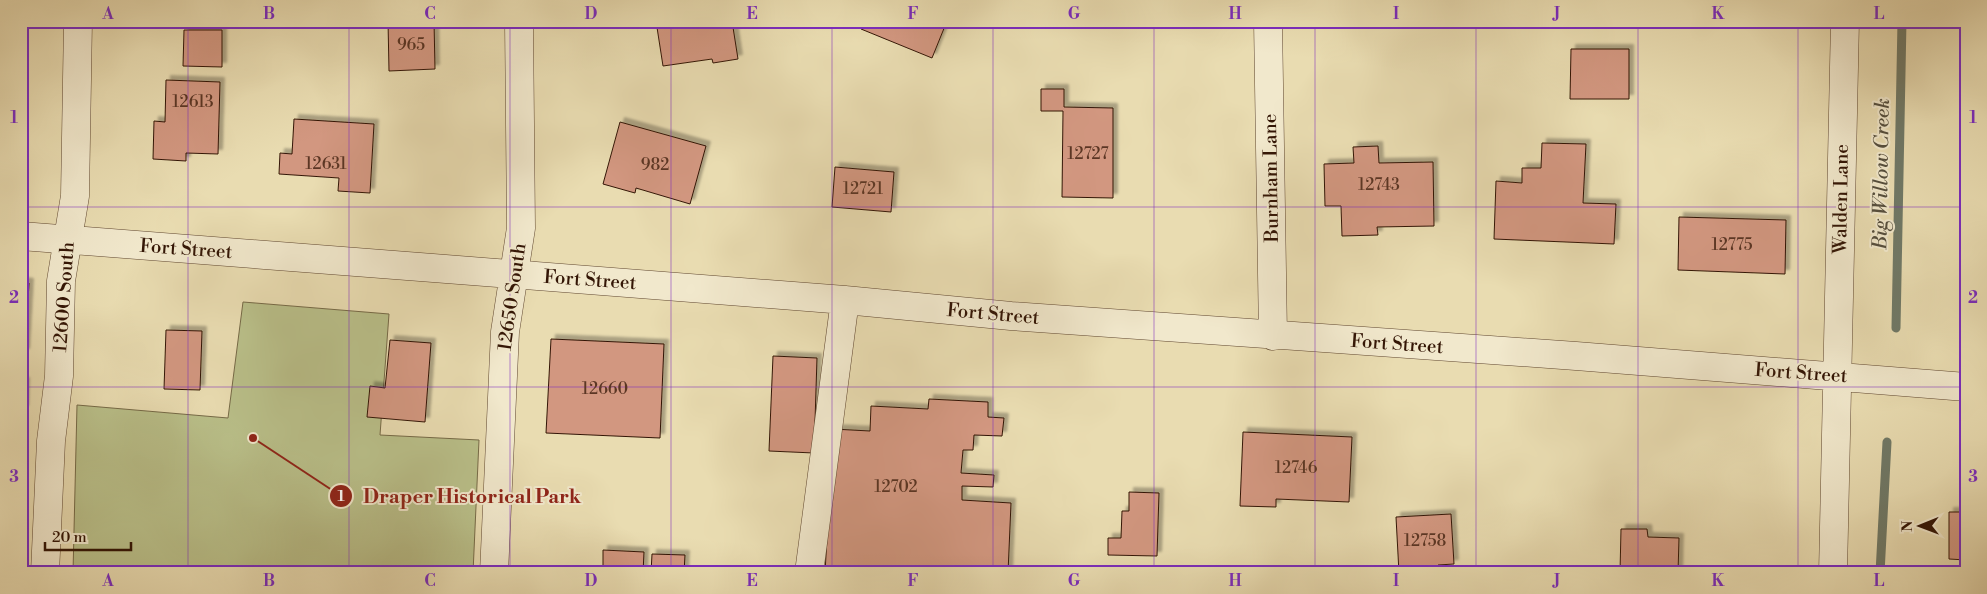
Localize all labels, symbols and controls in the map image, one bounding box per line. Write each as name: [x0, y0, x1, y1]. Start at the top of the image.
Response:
text: A: [101, 4, 114, 24]
text: B: [263, 4, 275, 24]
text: C: [424, 4, 436, 24]
text: D: [585, 4, 598, 24]
text: E: [746, 4, 758, 24]
text: F: [907, 4, 919, 24]
text: G: [1068, 4, 1081, 24]
text: H: [1228, 4, 1242, 24]
text: I: [1393, 4, 1399, 24]
text: J: [1552, 4, 1560, 24]
text: K: [1712, 4, 1726, 24]
text: L: [1874, 4, 1885, 24]
house number: 965: [397, 35, 425, 55]
house number: 12613: [172, 92, 214, 112]
water label: Big Willow Creek: [1868, 98, 1896, 251]
text: 1: [10, 108, 18, 128]
text: 1: [1969, 108, 1977, 128]
street label: Burnham Lane: [1258, 113, 1284, 244]
house number: 12727: [1067, 144, 1109, 164]
street label: Walden Lane: [1828, 144, 1854, 255]
house number: 12631: [305, 154, 347, 174]
house number: 982: [641, 155, 669, 175]
house number: 12743: [1358, 175, 1400, 195]
house number: 12721: [843, 179, 883, 199]
street label: Fort Street: [139, 234, 233, 264]
house number: 12775: [1712, 235, 1753, 255]
street label: 12600 South: [48, 241, 80, 353]
street label: 12650 South: [493, 242, 531, 352]
street label: Fort Street: [543, 265, 637, 295]
text: 2: [9, 288, 19, 308]
text: 2: [1968, 288, 1978, 308]
street label: Fort Street: [946, 298, 1041, 330]
street label: Fort Street: [1350, 329, 1444, 359]
street label: Fort Street: [1754, 358, 1848, 388]
house number: 12660: [582, 379, 628, 399]
house number: 12746: [1275, 458, 1318, 478]
text: 3: [9, 467, 19, 487]
text: 3: [1968, 467, 1978, 487]
house number: 12702: [874, 477, 918, 497]
callout: Draper Historical Park: [328, 478, 592, 513]
text: Draper Historical Park: [363, 485, 582, 510]
text: 1: [337, 487, 345, 506]
north arrow: [1894, 502, 1944, 552]
scale bar: [45, 519, 131, 551]
text: N: [1899, 521, 1917, 532]
text: 20 m: [52, 528, 87, 547]
house number: 12758: [1404, 531, 1447, 551]
text: A: [101, 571, 114, 591]
text: B: [263, 571, 275, 591]
text: C: [424, 571, 436, 591]
text: D: [585, 571, 598, 591]
text: E: [746, 571, 758, 591]
text: F: [907, 571, 919, 591]
text: G: [1068, 571, 1081, 591]
text: H: [1228, 571, 1242, 591]
text: I: [1393, 571, 1399, 591]
text: J: [1552, 571, 1560, 591]
text: K: [1712, 571, 1726, 591]
text: L: [1874, 571, 1885, 591]

